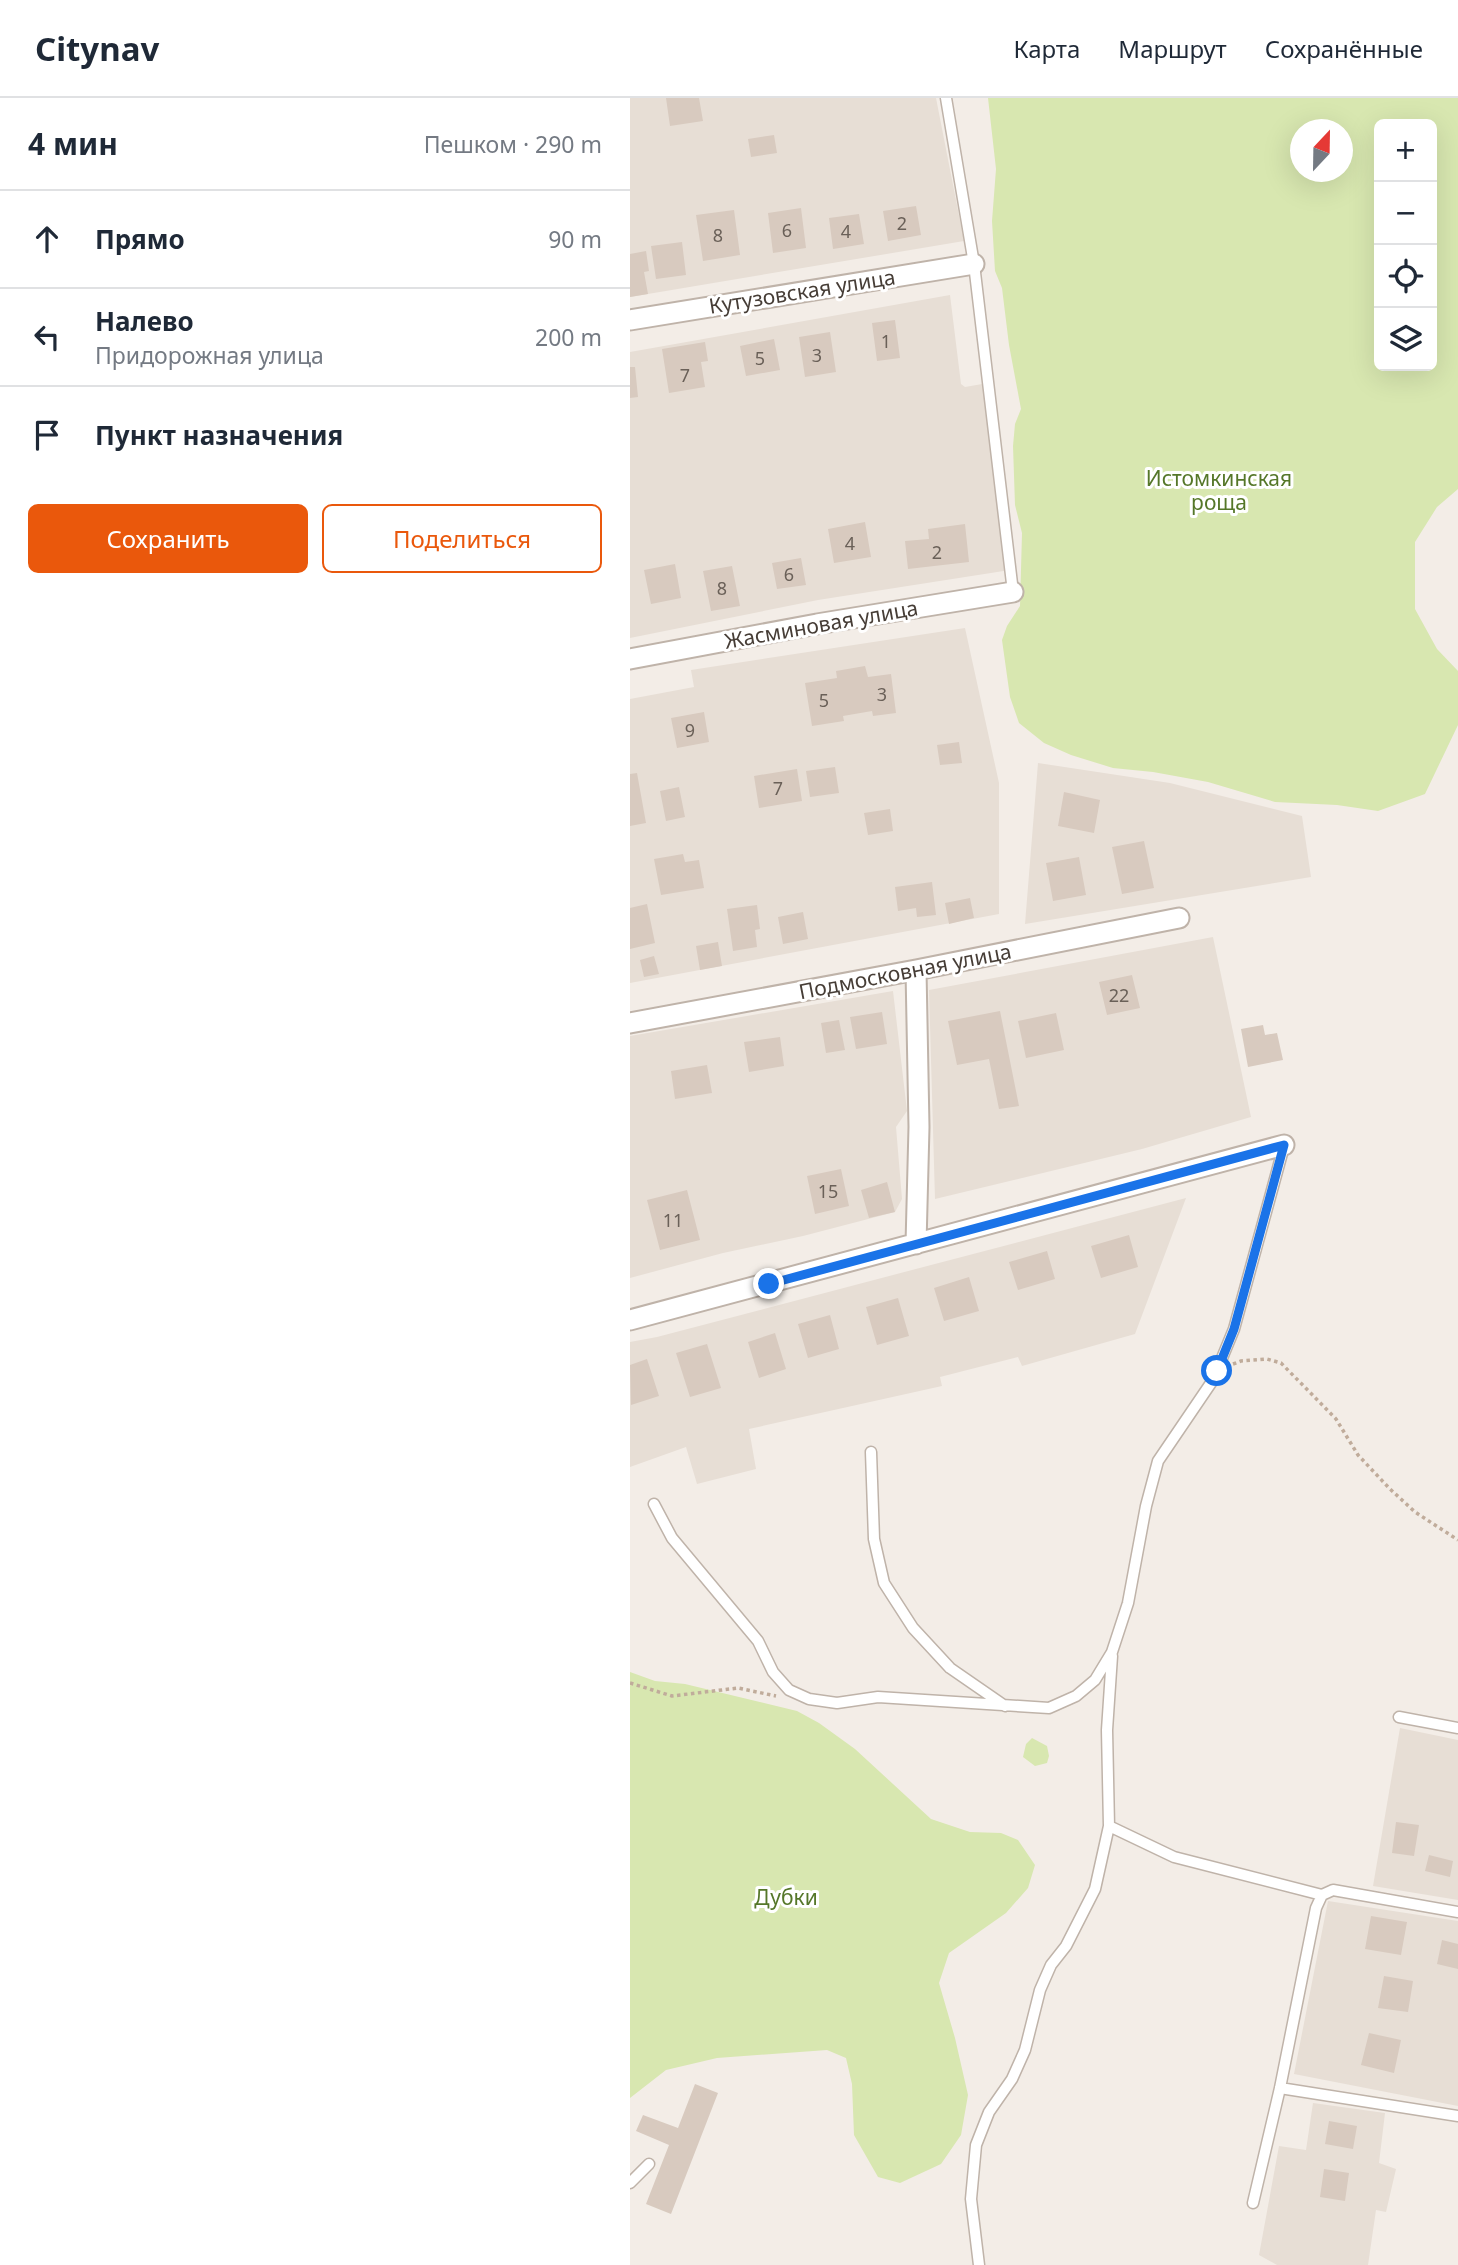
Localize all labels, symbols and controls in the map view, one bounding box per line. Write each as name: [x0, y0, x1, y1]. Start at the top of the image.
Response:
text: Citynav: [35, 26, 159, 71]
text: Карта: [1013, 32, 1080, 65]
text: Маршрут: [1118, 32, 1227, 65]
text: Сохранённые: [1265, 32, 1423, 65]
north arrow: [1290, 119, 1353, 182]
map controls: [1374, 119, 1437, 371]
button: +: [1374, 119, 1437, 182]
text: 4 мин: [28, 123, 118, 164]
text: Пешком · 290 m: [424, 128, 602, 160]
button: −: [1374, 182, 1437, 245]
house number: 2: [897, 211, 907, 235]
house number: 6: [782, 218, 792, 242]
house number: 4: [841, 219, 851, 243]
icon: ahead: [28, 220, 66, 258]
text: Прямо: [95, 221, 185, 257]
text: 90 m: [548, 223, 602, 255]
house number: 8: [713, 223, 723, 247]
button: locate: [1374, 245, 1437, 308]
street label: Кутузовская улица: [707, 262, 897, 320]
text: Налево: [95, 303, 194, 339]
button: layers: [1374, 308, 1437, 371]
icon: left: [28, 318, 66, 356]
text: 200 m: [535, 321, 602, 353]
house number: 1: [881, 329, 891, 353]
text: Придорожная улица: [95, 339, 324, 371]
house number: 3: [812, 343, 822, 367]
house number: 5: [755, 346, 765, 370]
house number: 7: [680, 363, 690, 387]
icon: arrive: [28, 416, 66, 454]
text: Пункт назначения: [95, 417, 343, 453]
park label: Истомкинская роща: [1146, 464, 1292, 516]
button: Сохранить: [28, 504, 308, 573]
button: Поделиться: [322, 504, 602, 573]
house number: 4: [845, 531, 855, 555]
house number: 2: [932, 540, 942, 564]
house number: 6: [784, 562, 794, 586]
house number: 8: [717, 576, 727, 600]
street label: Жасминовая улица: [722, 593, 920, 655]
house number: 3: [877, 682, 887, 706]
house number: 5: [819, 688, 829, 712]
house number: 9: [685, 718, 695, 742]
house number: 7: [773, 776, 783, 800]
street label: Подмосковная улица: [796, 937, 1014, 1005]
house number: 22: [1109, 983, 1129, 1007]
house number: 15: [818, 1179, 838, 1203]
house number: 11: [663, 1208, 683, 1232]
route end: [753, 1268, 784, 1299]
route start: [1201, 1355, 1232, 1386]
park label: Дубки: [754, 1883, 818, 1911]

